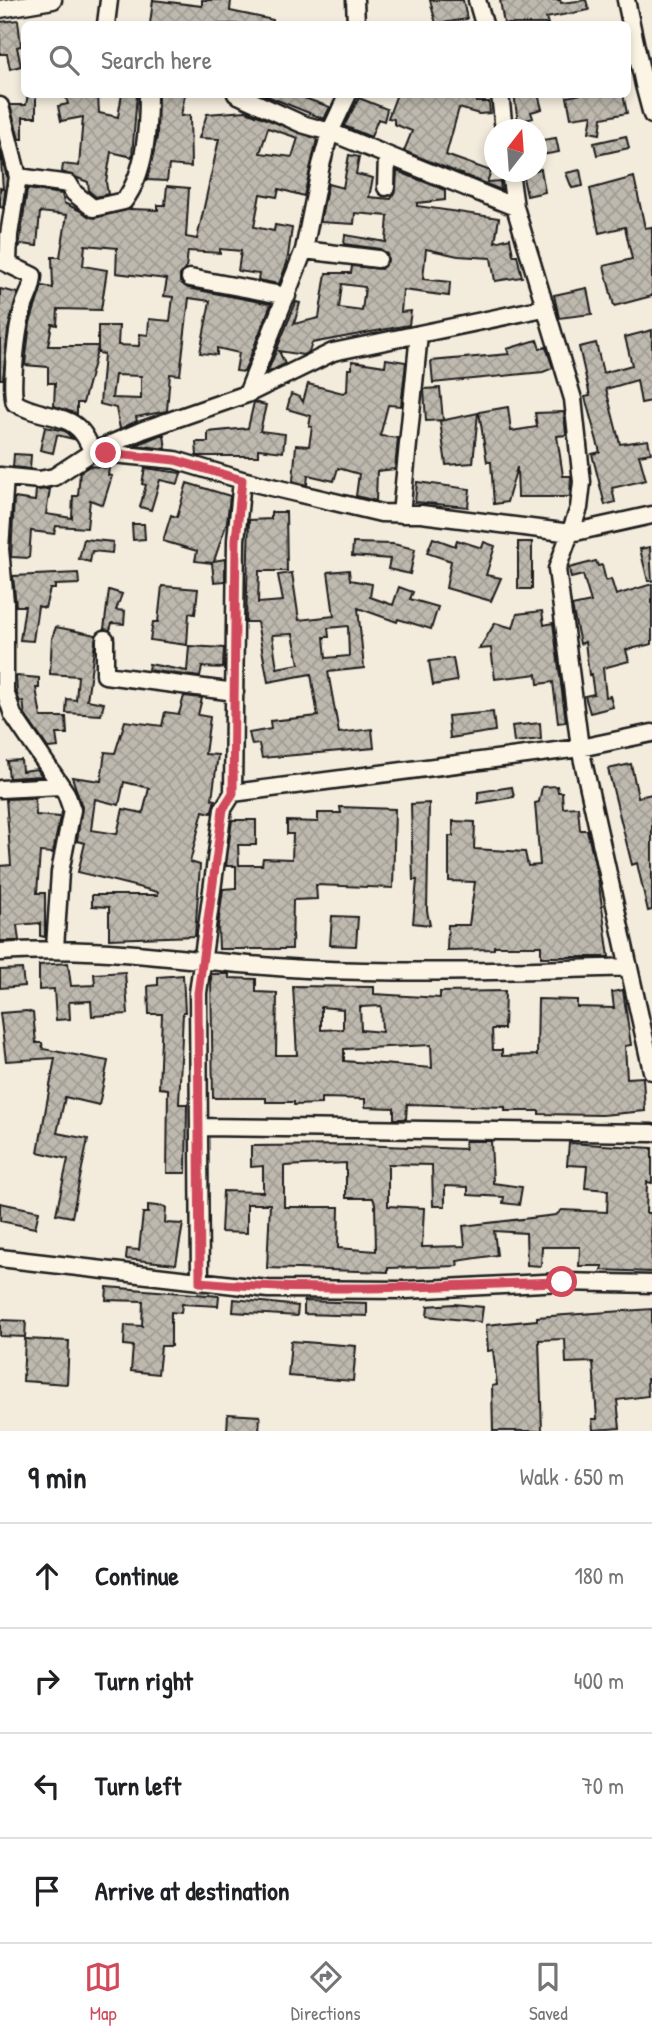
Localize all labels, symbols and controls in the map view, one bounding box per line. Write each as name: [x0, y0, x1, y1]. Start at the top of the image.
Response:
search box: [21, 21, 631, 98]
icon: search: [45, 41, 83, 79]
text: Search here: [101, 42, 212, 77]
north arrow: [484, 119, 547, 182]
route end: [90, 437, 121, 468]
route start: [546, 1266, 577, 1297]
text: 9 min: [28, 1457, 87, 1497]
text: Walk · 650 m: [520, 1461, 624, 1492]
icon: ahead: [28, 1557, 66, 1595]
text: Continue: [95, 1558, 179, 1593]
text: 180 m: [574, 1560, 624, 1591]
icon: right: [28, 1662, 66, 1700]
text: Turn right: [95, 1663, 193, 1698]
text: 400 m: [574, 1665, 624, 1696]
icon: left: [28, 1767, 66, 1805]
text: Turn left: [95, 1768, 181, 1803]
text: 70 m: [581, 1770, 624, 1801]
icon: arrive: [28, 1872, 66, 1910]
text: Arrive at destination: [95, 1873, 290, 1908]
tab: Map: [84, 1958, 122, 2026]
tab: Directions: [291, 1958, 361, 2026]
tab: Saved: [529, 1958, 568, 2026]

